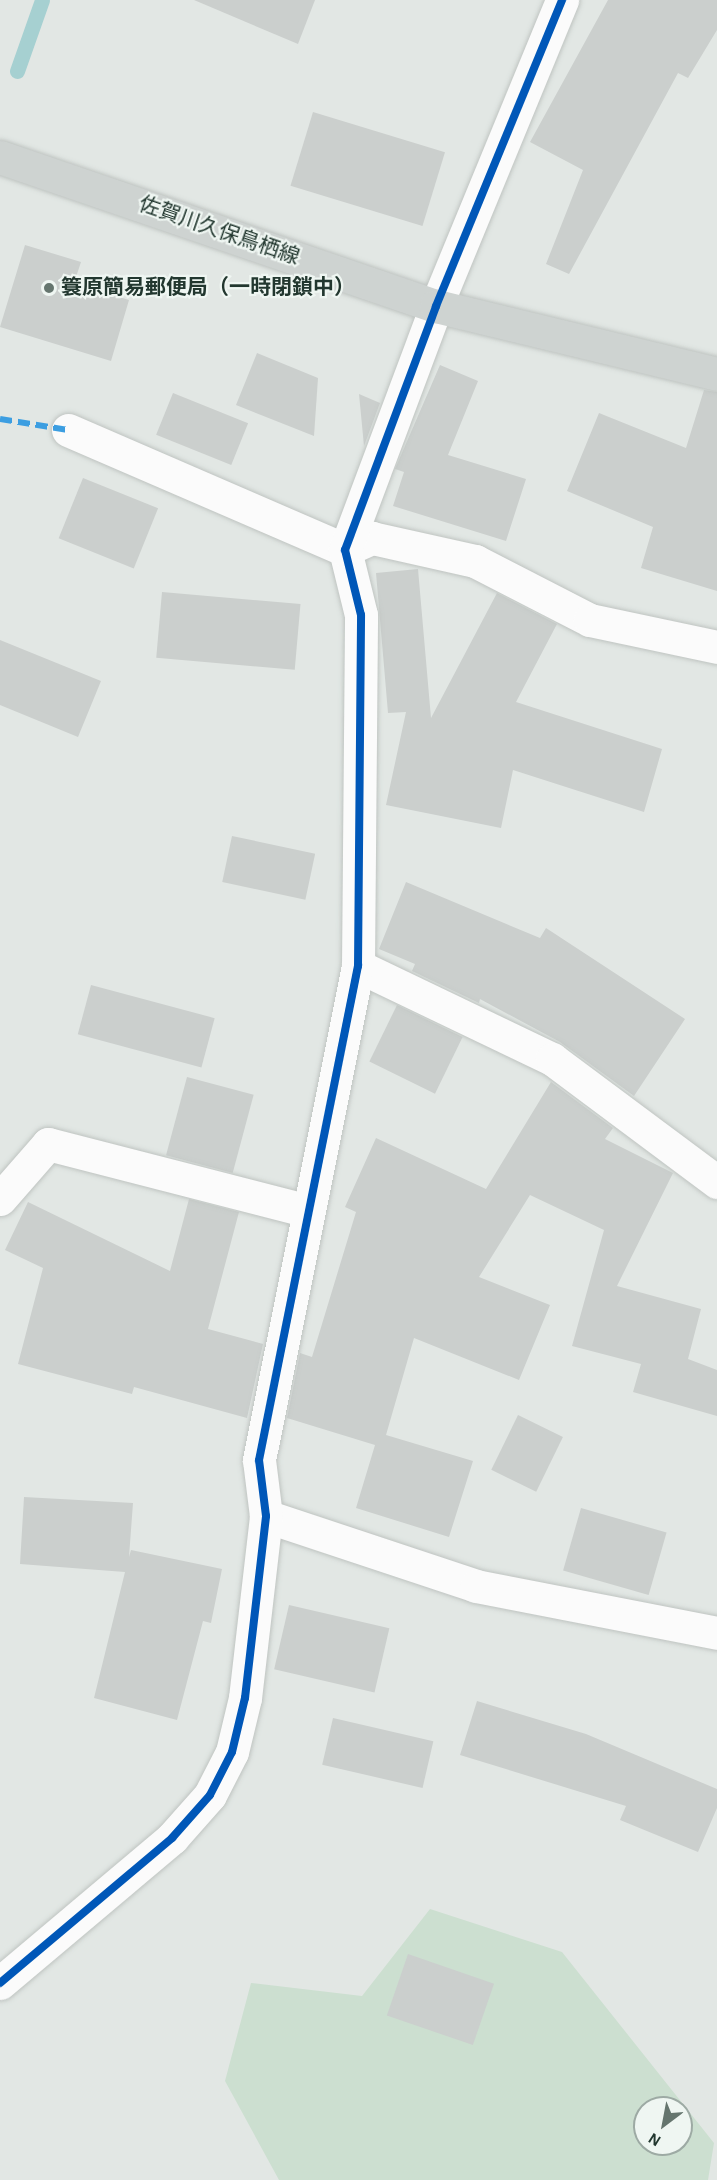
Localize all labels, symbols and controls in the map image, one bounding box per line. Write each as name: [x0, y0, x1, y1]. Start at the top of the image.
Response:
street label: 佐賀川久保鳥栖線: [135, 192, 303, 270]
place label: 簑原簡易郵便局（一時閉鎖中）: [61, 275, 355, 301]
marker: 簑原簡易郵便局（一時閉鎖中）: [42, 281, 56, 295]
north arrow: [633, 2096, 693, 2156]
text: N: [646, 2130, 663, 2149]

